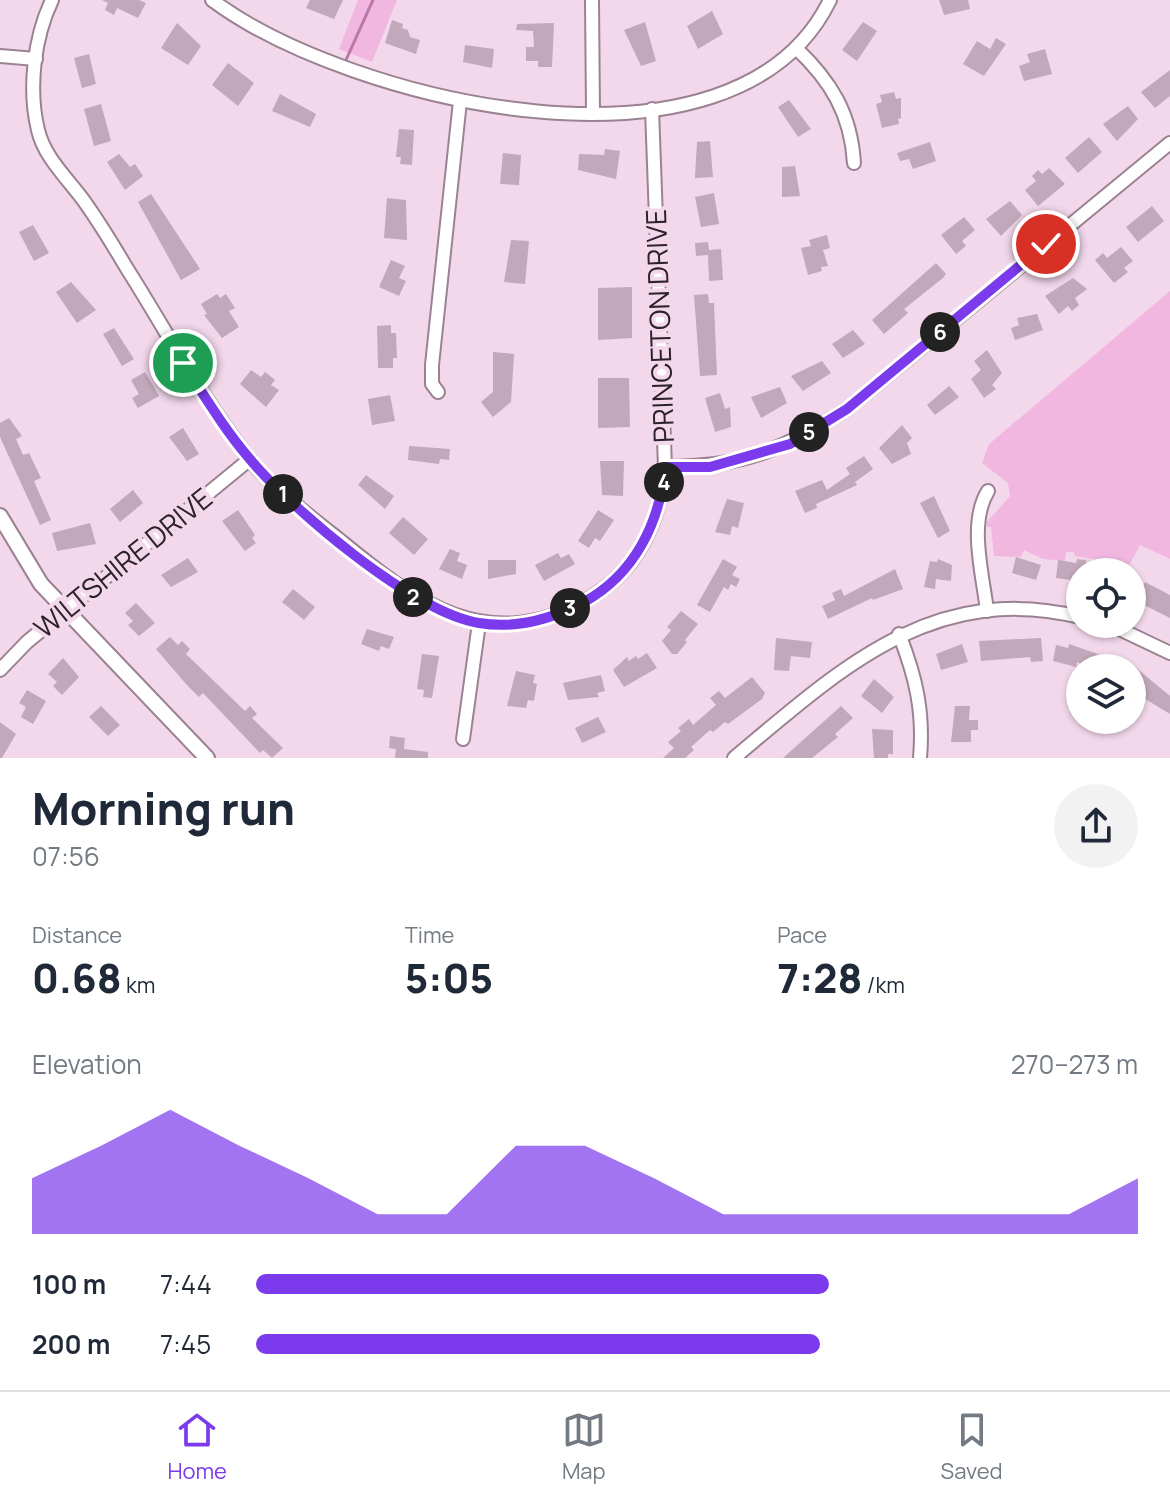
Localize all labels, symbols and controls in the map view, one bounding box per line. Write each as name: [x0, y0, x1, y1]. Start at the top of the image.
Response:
street label: PRINCETON DRIVE: [636, 209, 682, 444]
pin: [1012, 210, 1080, 278]
icon: check: [1024, 222, 1068, 266]
pin: 6: [920, 312, 960, 352]
text: 6: [933, 317, 947, 347]
pin: [149, 329, 217, 397]
icon: arrive: [161, 341, 205, 385]
pin: 5: [789, 412, 829, 452]
text: 5: [803, 417, 815, 447]
pin: 4: [644, 462, 684, 502]
text: 4: [657, 467, 671, 497]
pin: 1: [263, 474, 303, 514]
street label: WILTSHIRE DRIVE: [25, 479, 219, 646]
text: 1: [278, 479, 288, 509]
map controls: [1066, 558, 1146, 734]
button: locate: [1066, 558, 1146, 638]
pin: 2: [393, 577, 433, 617]
text: 2: [406, 582, 420, 612]
pin: 3: [550, 588, 590, 628]
text: 3: [564, 593, 576, 623]
button: layers: [1066, 654, 1146, 734]
text: Morning run: [32, 778, 295, 838]
button: share: [1054, 784, 1138, 868]
text: 07:56: [32, 838, 100, 874]
text: Distance: [32, 920, 122, 950]
text: Time: [405, 920, 454, 950]
text: Pace: [777, 920, 827, 950]
text: 0.68: [32, 950, 122, 1005]
text: 5:05: [405, 950, 493, 1005]
text: 7:28: [777, 950, 862, 1005]
text: km: [122, 970, 156, 1000]
text: /km: [862, 970, 905, 1000]
text: Elevation: [32, 1046, 142, 1082]
text: 270–273 m: [1011, 1046, 1138, 1082]
text: 100 m: [32, 1266, 106, 1302]
text: 7:44: [160, 1266, 212, 1302]
text: 200 m: [32, 1326, 110, 1362]
text: 7:45: [160, 1326, 211, 1362]
tab: Home: [167, 1408, 227, 1486]
tab: Map: [562, 1408, 606, 1486]
tab: Saved: [941, 1408, 1003, 1486]

